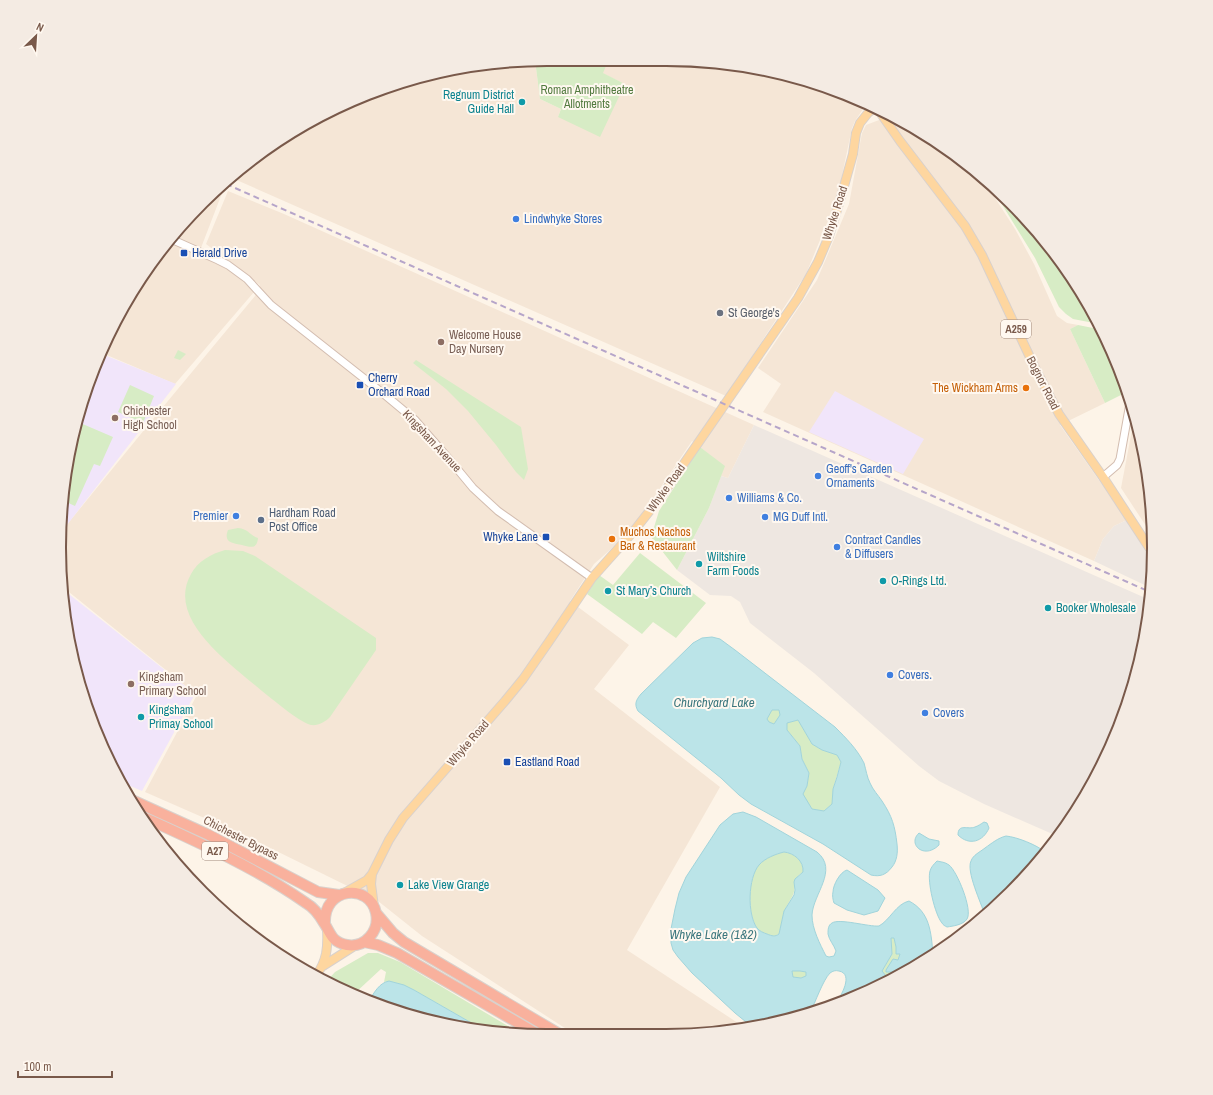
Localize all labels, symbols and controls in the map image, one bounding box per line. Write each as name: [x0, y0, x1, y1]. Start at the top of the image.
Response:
north arrow: [16, 16, 56, 56]
text: N: [34, 19, 46, 35]
park label: Roman Amphitheatre Allotments: [541, 82, 634, 112]
place label: Regnum District Guide Hall: [443, 87, 514, 117]
marker: Regnum District Guide Hall: [517, 97, 527, 107]
street label: Whyke Road: [819, 184, 851, 242]
place label: Lindwhyke Stores: [524, 211, 602, 227]
marker: Lindwhyke Stores: [511, 214, 521, 224]
place label: Herald Drive: [192, 245, 247, 261]
marker: Herald Drive: [179, 248, 189, 258]
place label: St George's: [728, 305, 780, 321]
marker: St George's: [715, 308, 725, 318]
road number: A259: [1001, 320, 1031, 338]
place label: Welcome House Day Nursery: [449, 327, 521, 357]
marker: Welcome House Day Nursery: [436, 337, 446, 347]
street label: Bognor Road: [1023, 354, 1063, 412]
place label: Cherry Orchard Road: [368, 370, 430, 400]
marker: Cherry Orchard Road: [355, 380, 365, 390]
place label: The Wickham Arms: [932, 380, 1018, 396]
marker: The Wickham Arms: [1021, 383, 1031, 393]
place label: Chichester High School: [123, 403, 177, 433]
street label: Kingsham Avenue: [399, 406, 465, 476]
marker: Chichester High School: [110, 413, 120, 423]
street label: Whyke Road: [643, 461, 689, 515]
place label: Geoff's Garden Ornaments: [826, 461, 892, 491]
marker: Geoff's Garden Ornaments: [813, 471, 823, 481]
place label: Williams & Co.: [737, 490, 802, 506]
marker: Williams & Co.: [724, 493, 734, 503]
place label: Hardham Road Post Office: [269, 505, 336, 535]
place label: Premier: [193, 508, 229, 524]
place label: MG Duff Intl.: [773, 509, 828, 525]
marker: Premier: [231, 511, 241, 521]
marker: MG Duff Intl.: [760, 512, 770, 522]
marker: Hardham Road Post Office: [256, 515, 266, 525]
place label: Muchos Nachos Bar & Restaurant: [620, 524, 696, 554]
place label: Whyke Lane: [483, 529, 538, 545]
marker: Whyke Lane: [541, 532, 551, 542]
place label: Contract Candles & Diffusers: [845, 532, 921, 562]
marker: Muchos Nachos Bar & Restaurant: [607, 534, 617, 544]
marker: Contract Candles & Diffusers: [832, 542, 842, 552]
place label: Wiltshire Farm Foods: [707, 549, 759, 579]
marker: Wiltshire Farm Foods: [694, 559, 704, 569]
place label: O-Rings Ltd.: [891, 573, 947, 589]
marker: O-Rings Ltd.: [878, 576, 888, 586]
place label: St Mary’s Church: [616, 583, 691, 599]
marker: St Mary’s Church: [603, 586, 613, 596]
place label: Booker Wholesale: [1056, 600, 1136, 616]
marker: Booker Wholesale: [1043, 603, 1053, 613]
place label: Covers.: [898, 667, 932, 683]
place label: Kingsham Primary School: [139, 669, 206, 699]
marker: Covers.: [885, 670, 895, 680]
marker: Kingsham Primary School: [126, 679, 136, 689]
water label: Churchyard Lake: [673, 694, 755, 711]
place label: Kingsham Primay School: [149, 702, 213, 732]
place label: Covers: [933, 705, 964, 721]
marker: Covers: [920, 708, 930, 718]
marker: Kingsham Primay School: [136, 712, 146, 722]
street label: Whyke Road: [443, 716, 493, 770]
place label: Eastland Road: [515, 754, 580, 770]
marker: Eastland Road: [502, 757, 512, 767]
street label: Chichester Bypass: [201, 812, 281, 864]
road number: A27: [202, 842, 228, 860]
place label: Lake View Grange: [408, 877, 489, 893]
marker: Lake View Grange: [395, 880, 405, 890]
water label: Whyke Lake (1&2): [669, 926, 757, 943]
scale bar: [18, 1053, 112, 1079]
text: 100 m: [24, 1059, 51, 1075]

